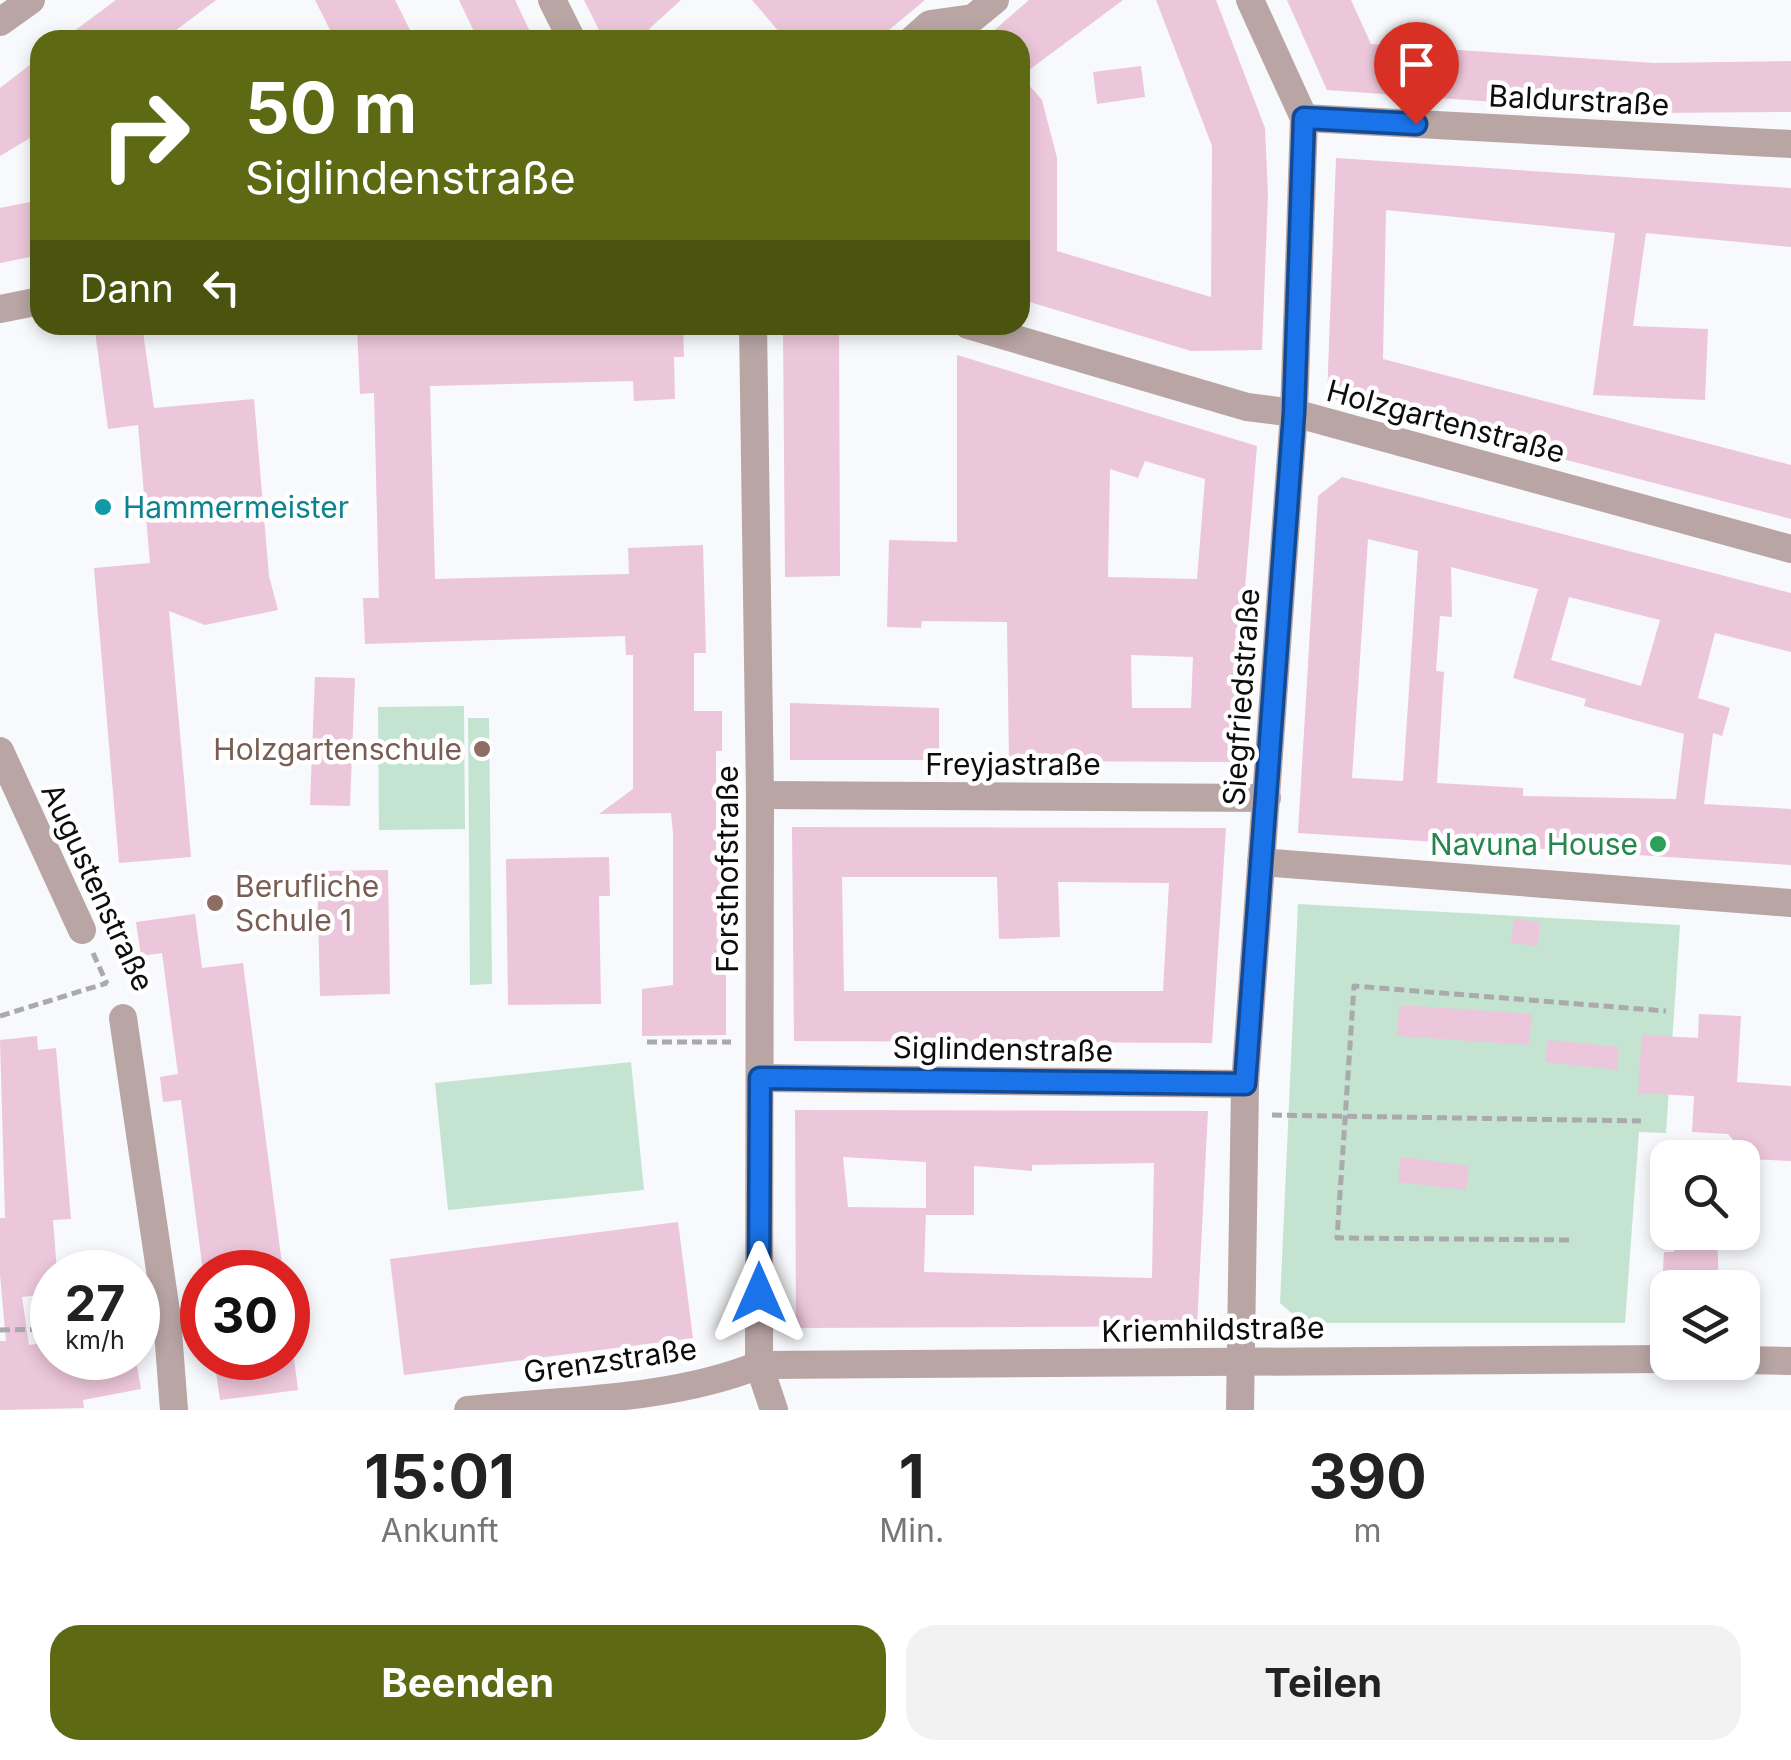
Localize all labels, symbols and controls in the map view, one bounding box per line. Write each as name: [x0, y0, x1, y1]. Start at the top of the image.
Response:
pin: [1374, 22, 1459, 125]
icon: arrive: [1389, 37, 1444, 92]
text: 50 m: [245, 65, 417, 150]
icon: right: [80, 70, 210, 200]
street label: Baldurstraße: [1488, 77, 1670, 123]
text: Siglindenstraße: [245, 150, 576, 205]
icon: left: [194, 260, 249, 315]
text: Dann: [80, 265, 174, 311]
street label: Holzgartenstraße: [1323, 372, 1569, 470]
place label: Hammermeister: [123, 489, 349, 525]
marker: Hammermeister: [92, 496, 114, 518]
street label: Siegfriedstraße: [1215, 587, 1267, 807]
place label: Holzgartenschule: [213, 731, 462, 767]
marker: Holzgartenschule: [471, 738, 493, 760]
street label: Freyjastraße: [925, 746, 1101, 782]
street label: Forsthofstraße: [709, 765, 745, 973]
street label: Augustenstraße: [34, 777, 162, 997]
place label: Navuna House: [1430, 826, 1638, 862]
marker: Navuna House: [1647, 833, 1669, 855]
place label: Berufliche Schule 1: [235, 868, 379, 938]
marker: Berufliche Schule 1: [204, 892, 226, 914]
street label: Siglindenstraße: [892, 1029, 1114, 1069]
map controls: [1650, 1140, 1760, 1380]
button: search: [1650, 1140, 1760, 1250]
position arrow: [707, 1241, 811, 1345]
speed limit sign: 30: [180, 1250, 310, 1380]
button: layers: [1650, 1270, 1760, 1380]
text: 27: [65, 1273, 125, 1333]
street label: Kriemhildstraße: [1101, 1309, 1325, 1349]
text: km/h: [65, 1325, 125, 1355]
street label: Grenzstraße: [521, 1330, 699, 1390]
text: 15:01: [364, 1440, 515, 1512]
text: 1: [899, 1440, 925, 1512]
text: 390: [1308, 1440, 1427, 1512]
text: Ankunft: [381, 1511, 498, 1550]
text: Min.: [879, 1511, 944, 1550]
text: m: [1354, 1511, 1382, 1550]
button: Beenden: [50, 1625, 886, 1740]
button: Teilen: [906, 1625, 1741, 1740]

